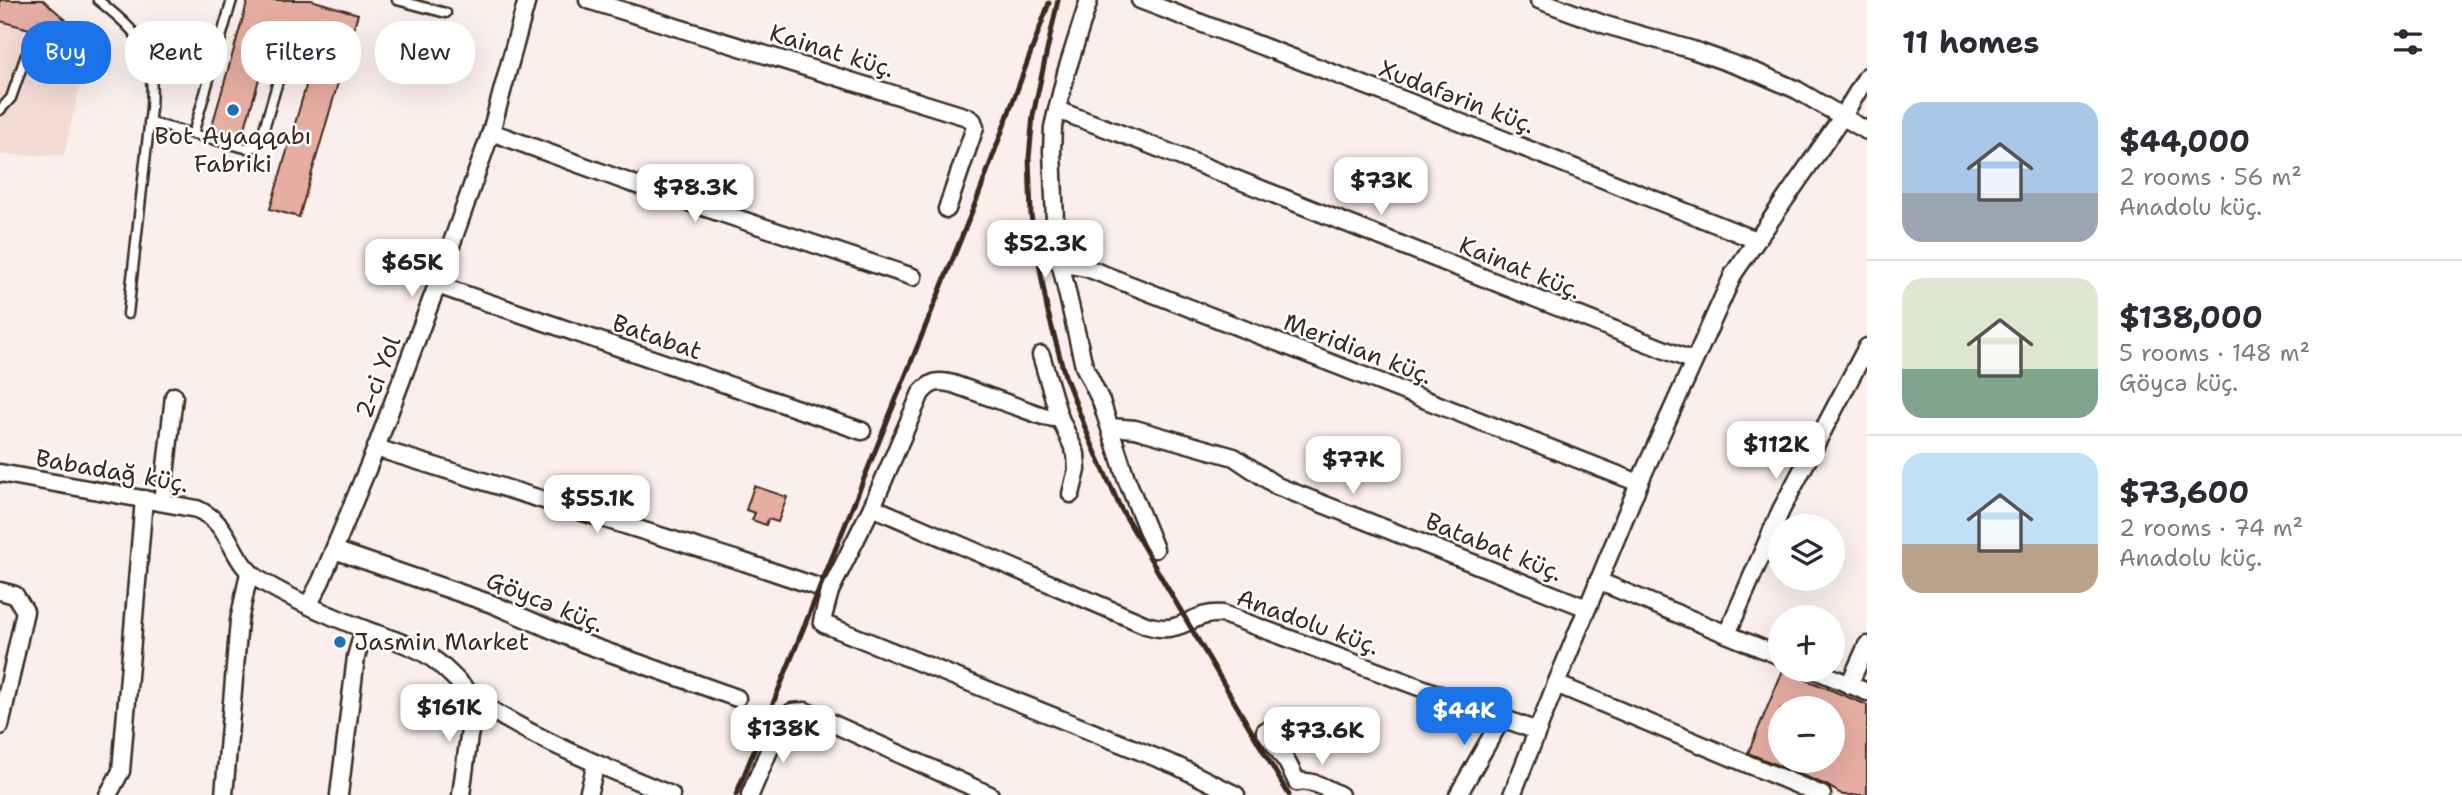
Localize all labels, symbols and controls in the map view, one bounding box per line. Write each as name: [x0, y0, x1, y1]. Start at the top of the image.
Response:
street label: Kainat küç.: [766, 17, 898, 85]
chip: Buy: [21, 21, 111, 84]
chip: Rent: [125, 21, 227, 84]
chip: Filters: [241, 21, 361, 84]
chip: New: [375, 21, 475, 84]
text: 11 homes: [1902, 22, 2039, 63]
icon: filters: [2389, 23, 2427, 61]
street label: Xudafərin küç.: [1375, 53, 1539, 141]
marker: Bot Ayaqqabı Fabriki: [225, 102, 241, 118]
place label: Bot Ayaqqabı Fabriki: [155, 120, 311, 180]
text: $44,000: [2119, 121, 2250, 162]
icon: home: [1958, 130, 2042, 214]
pin: $73K: [1340, 158, 1422, 217]
text: 2 rooms · 56 m²: [2119, 162, 2302, 192]
pin: $78.3K: [638, 164, 752, 224]
text: $73K: [1350, 165, 1412, 195]
text: $78.3K: [653, 172, 737, 202]
text: Anadolu küç.: [2119, 192, 2262, 222]
pin: $52.3K: [988, 220, 1102, 280]
text: $52.3K: [1003, 228, 1087, 258]
street label: Kainat küç.: [1454, 229, 1586, 307]
pin: $65K: [371, 240, 453, 299]
text: $65K: [381, 247, 443, 277]
text: $138,000: [2119, 297, 2263, 338]
street label: Meridian küç.: [1279, 306, 1437, 392]
icon: home: [1958, 306, 2042, 390]
street label: Batabat: [608, 307, 706, 367]
street label: 2-ci Yol: [348, 331, 409, 423]
text: 5 rooms · 148 m²: [2119, 338, 2310, 368]
text: Göycə küç.: [2119, 368, 2238, 398]
pin: $112K: [1727, 421, 1825, 481]
text: $112K: [1743, 429, 1809, 459]
pin: $77K: [1312, 436, 1394, 496]
street label: Babadağ küç.: [33, 442, 191, 500]
text: $77K: [1322, 444, 1384, 474]
text: $73,600: [2119, 472, 2249, 513]
pin: $55.1K: [540, 476, 654, 535]
icon: home: [1958, 481, 2042, 565]
text: $55.1K: [560, 483, 634, 513]
street label: Batabat küç.: [1421, 505, 1567, 589]
text: 2 rooms · 74 m²: [2119, 513, 2303, 543]
map controls: [1768, 514, 1845, 773]
button: layers: [1768, 514, 1845, 591]
text: Anadolu küç.: [2119, 543, 2262, 573]
street label: Göycə küç.: [481, 564, 609, 640]
street label: Anadolu küç.: [1232, 581, 1384, 663]
button: +: [1768, 605, 1845, 682]
place label: Jasmin Market: [354, 626, 529, 658]
marker: Jasmin Market: [332, 634, 348, 650]
pin: $161K: [400, 684, 498, 744]
pin: $44K: [1423, 688, 1505, 747]
text: $161K: [416, 692, 482, 722]
text: $44K: [1432, 695, 1496, 725]
button: −: [1768, 696, 1845, 773]
pin: $138K: [734, 706, 832, 765]
pin: $73.6K: [1265, 708, 1379, 767]
text: $138K: [747, 713, 819, 743]
text: $73.6K: [1280, 715, 1364, 745]

